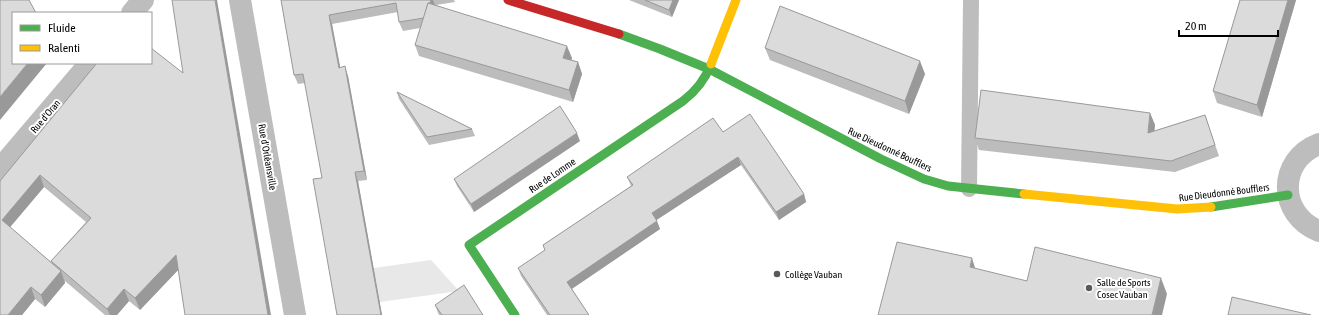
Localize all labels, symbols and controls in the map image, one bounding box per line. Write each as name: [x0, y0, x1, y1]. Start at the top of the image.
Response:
legend: [12, 12, 152, 64]
scale bar: [1179, 12, 1278, 38]
text: 20 m: [1185, 19, 1207, 33]
text: Fluide: [48, 21, 76, 35]
text: Ralenti: [48, 41, 80, 55]
street label: Rue d'Oran: [28, 97, 63, 135]
street label: Rue d'Orléansville: [256, 123, 279, 192]
street label: Rue Dieudonné Boufflers: [846, 125, 934, 174]
street label: Rue de Lomme: [527, 156, 578, 195]
street label: Rue Dieudonné Boufflers: [1178, 181, 1271, 204]
marker: Collège Vauban: [772, 269, 782, 279]
place label: Collège Vauban: [785, 269, 842, 280]
place label: Salle de Sports Cosec Vauban: [1097, 277, 1151, 300]
marker: Salle de Sports Cosec Vauban: [1084, 283, 1094, 293]

